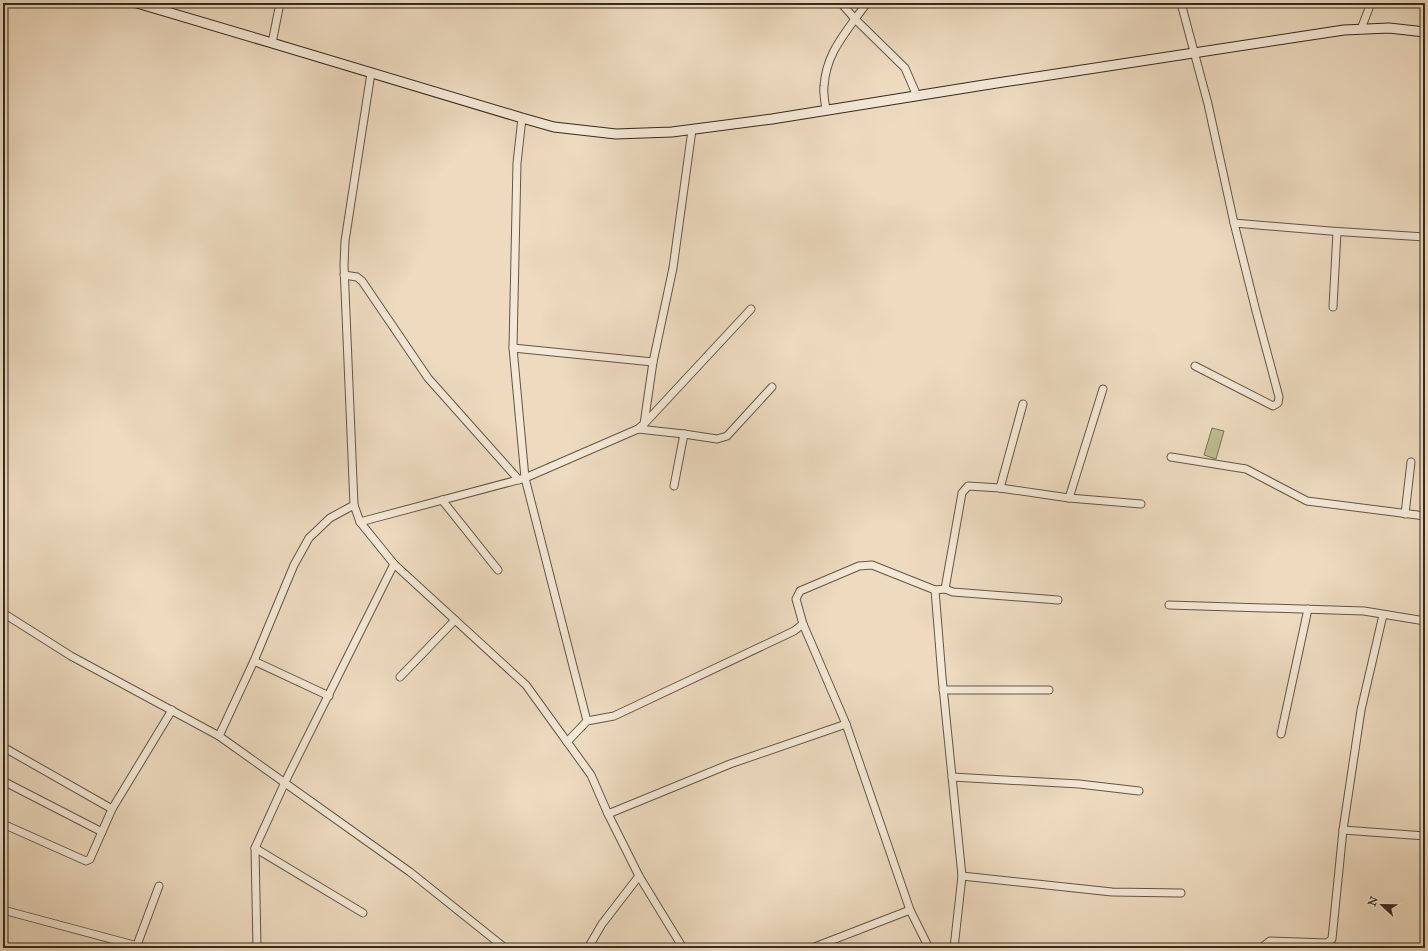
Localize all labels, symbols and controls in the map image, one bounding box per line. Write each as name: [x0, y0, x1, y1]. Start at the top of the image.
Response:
north arrow: [1362, 885, 1402, 925]
text: N: [1365, 894, 1381, 908]

